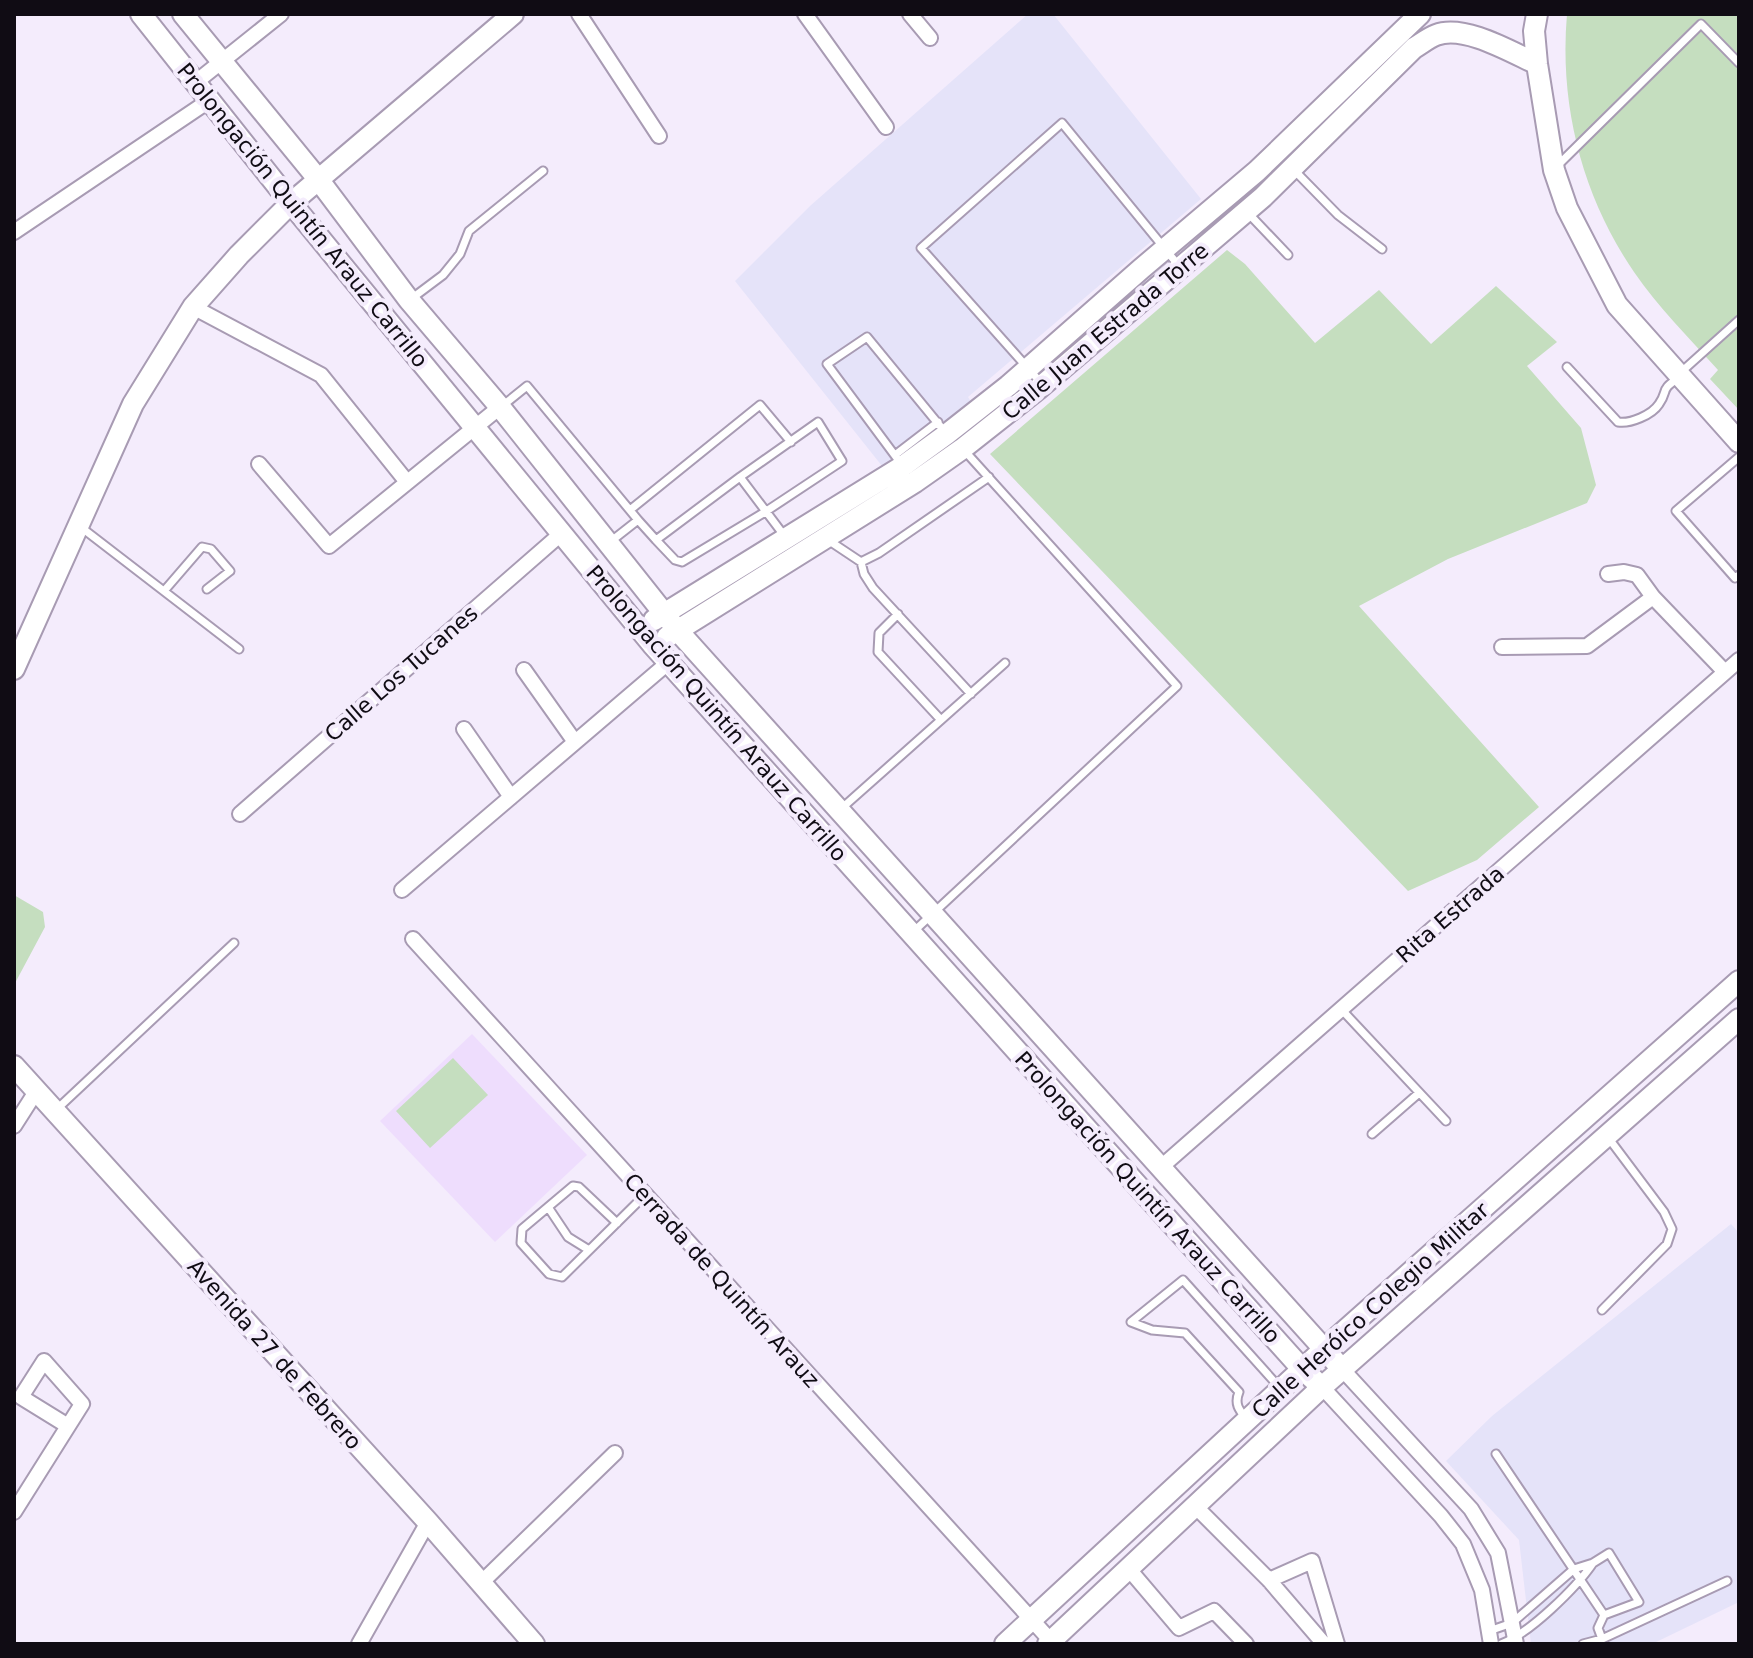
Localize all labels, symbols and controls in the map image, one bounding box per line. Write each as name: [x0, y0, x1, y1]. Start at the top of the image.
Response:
street label: Prolongación Quintín Arauz Carrillo: [172, 58, 433, 372]
street label: Calle Juan Estrada Torre: [997, 238, 1213, 425]
street label: Prolongación Quintín Arauz Carrillo: [581, 560, 852, 866]
street label: Calle Los Tucanes: [320, 600, 483, 746]
street label: Rita Estrada: [1391, 861, 1509, 968]
street label: Prolongación Quintín Arauz Carrillo: [1010, 1046, 1285, 1348]
street label: Cerrada de Quintín Arauz: [619, 1168, 824, 1392]
street label: Calle Heróico Colegio Militar: [1247, 1197, 1495, 1423]
street label: Avenida 27 de Febrero: [183, 1254, 367, 1455]

